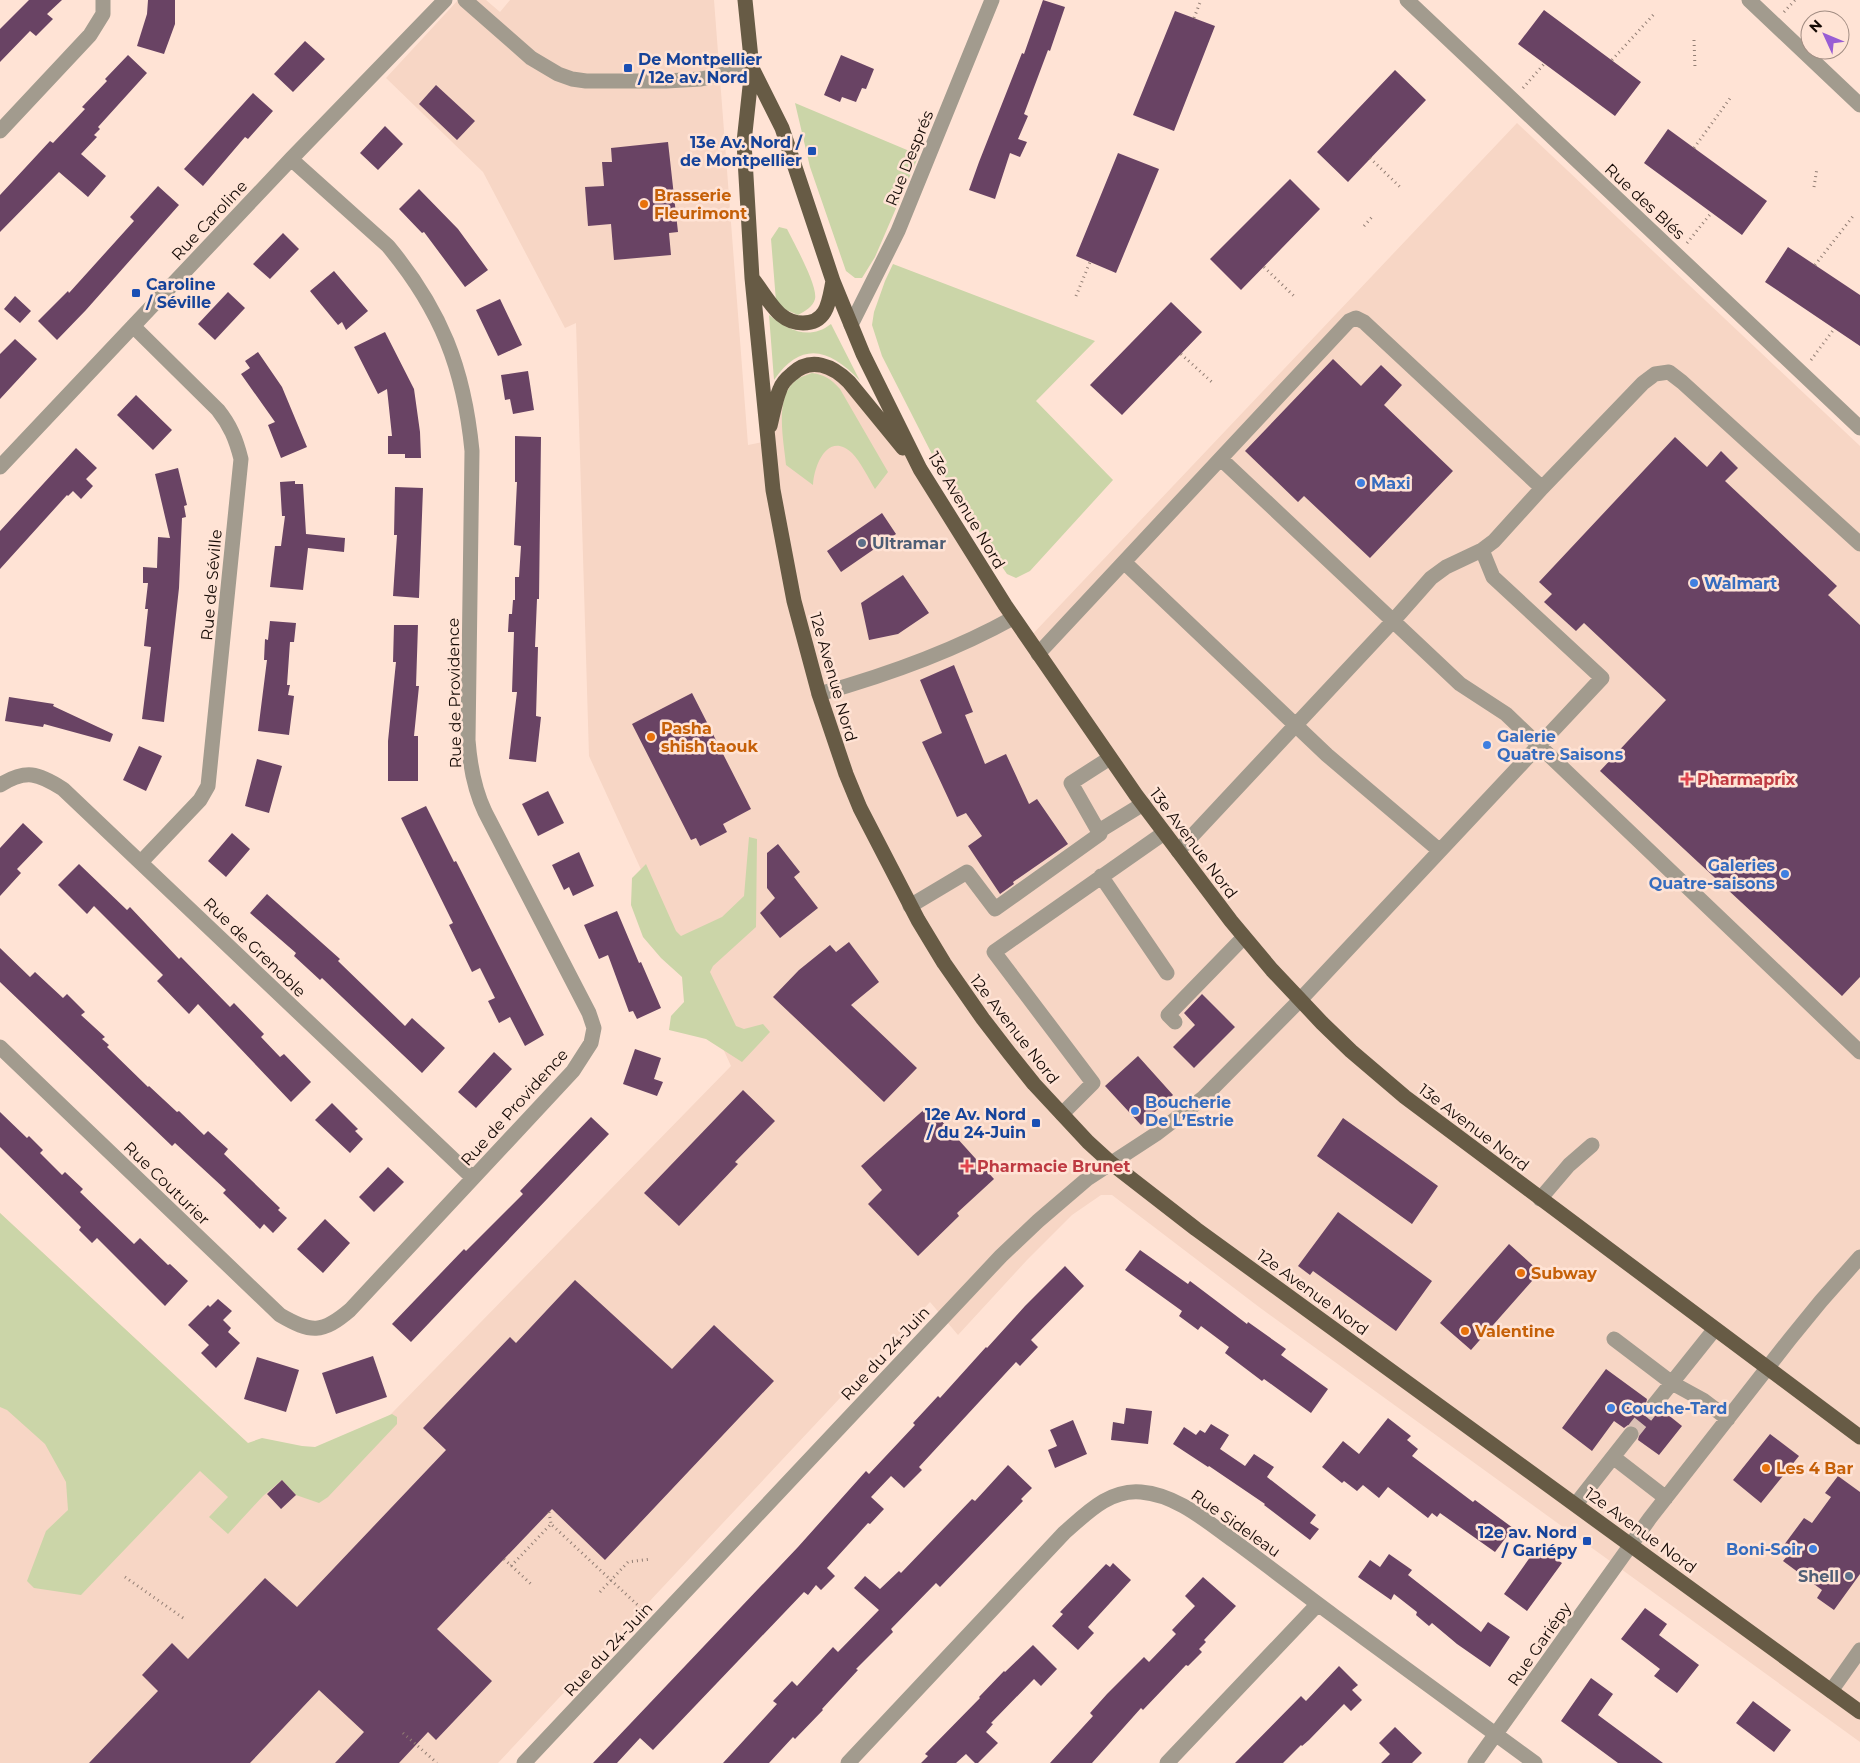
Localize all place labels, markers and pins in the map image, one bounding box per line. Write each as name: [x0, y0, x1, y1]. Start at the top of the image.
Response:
place label: De Montpellier / 12e av. Nord: [637, 50, 762, 87]
marker: De Montpellier / 12e av. Nord: [622, 62, 634, 74]
place label: 13e Av. Nord / de Montpellier: [680, 133, 803, 170]
marker: 13e Av. Nord / de Montpellier: [806, 145, 818, 157]
place label: Brasserie Fleurimont: [654, 186, 747, 223]
marker: Brasserie Fleurimont: [638, 198, 650, 210]
place label: Caroline / Séville: [145, 275, 215, 312]
marker: Caroline / Séville: [130, 287, 142, 299]
place label: Maxi: [1371, 474, 1411, 493]
marker: Maxi: [1355, 477, 1367, 489]
place label: Ultramar: [872, 534, 946, 553]
marker: Ultramar: [856, 537, 868, 549]
place label: Walmart: [1704, 574, 1777, 593]
marker: Walmart: [1688, 577, 1700, 589]
place label: Pasha shish taouk: [661, 719, 759, 756]
place label: Galerie Quatre Saisons: [1497, 727, 1624, 764]
marker: Pasha shish taouk: [645, 731, 657, 743]
marker: Galerie Quatre Saisons: [1481, 739, 1493, 751]
place label: Pharmaprix: [1697, 770, 1796, 789]
marker: Pharmaprix: [1681, 773, 1693, 785]
place label: Galeries Quatre-saisons: [1649, 856, 1776, 893]
marker: Galeries Quatre-saisons: [1779, 868, 1791, 880]
place label: Boucherie De L’Estrie: [1145, 1093, 1234, 1130]
place label: 12e Av. Nord / du 24-Juin: [925, 1105, 1026, 1142]
marker: Boucherie De L’Estrie: [1129, 1105, 1141, 1117]
marker: 12e Av. Nord / du 24-Juin: [1030, 1117, 1042, 1129]
place label: Pharmacie Brunet: [977, 1157, 1130, 1176]
marker: Pharmacie Brunet: [961, 1160, 973, 1172]
place label: Subway: [1531, 1264, 1597, 1283]
marker: Subway: [1515, 1267, 1527, 1279]
place label: Valentine: [1474, 1322, 1555, 1341]
marker: Valentine: [1459, 1325, 1471, 1337]
place label: Couche-Tard: [1621, 1399, 1727, 1418]
marker: Couche-Tard: [1605, 1402, 1617, 1414]
place label: Les 4 Bar: [1776, 1459, 1853, 1478]
marker: Les 4 Bar: [1760, 1462, 1772, 1474]
place label: 12e av. Nord / Gariépy: [1478, 1523, 1577, 1560]
marker: 12e av. Nord / Gariépy: [1581, 1535, 1593, 1547]
place label: Boni-Soir: [1726, 1540, 1803, 1559]
marker: Boni-Soir: [1807, 1543, 1819, 1555]
place label: Shell: [1798, 1567, 1839, 1586]
marker: Shell: [1843, 1570, 1855, 1582]

